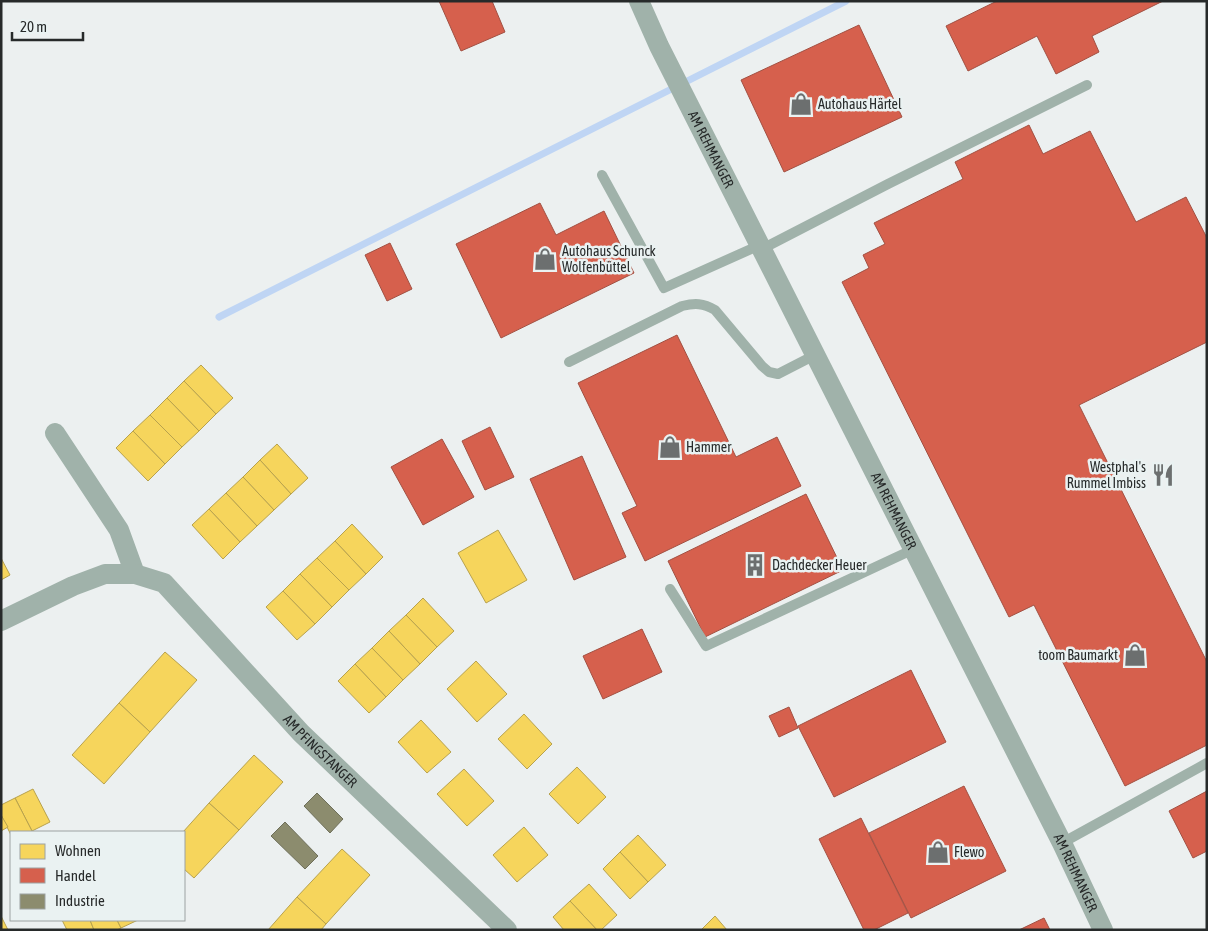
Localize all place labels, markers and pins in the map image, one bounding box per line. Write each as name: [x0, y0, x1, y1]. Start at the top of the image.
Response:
shop icon: Autohaus Härtel: [788, 91, 814, 117]
place label: Autohaus Härtel: [818, 96, 902, 112]
place label: Autohaus Schunck Wolfenbüttel: [562, 243, 656, 275]
shop icon: Autohaus Schunck Wolfenbüttel: [532, 246, 558, 272]
shop icon: Hammer: [657, 434, 683, 460]
place label: Hammer: [686, 439, 732, 455]
place label: Westphal's Rummel Imbiss: [1067, 459, 1146, 491]
restaurant icon: Westphal's Rummel Imbiss: [1150, 462, 1176, 488]
building icon: Dachdecker Heuer: [742, 552, 768, 578]
place label: Dachdecker Heuer: [772, 557, 867, 573]
shop icon: toom Baumarkt: [1122, 642, 1148, 668]
place label: toom Baumarkt: [1038, 647, 1118, 663]
shop icon: Flewo: [925, 839, 951, 865]
place label: Flewo: [954, 844, 984, 860]

